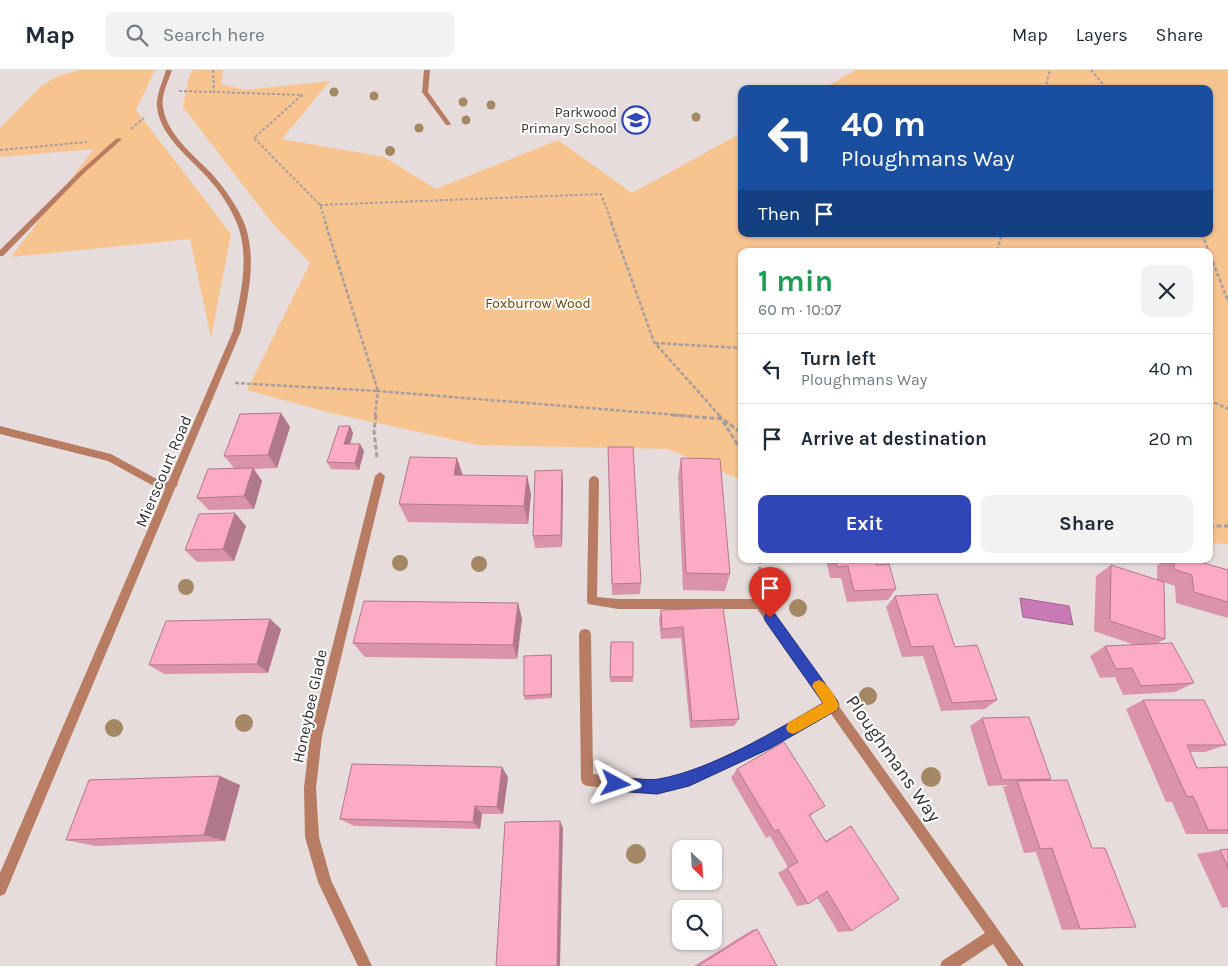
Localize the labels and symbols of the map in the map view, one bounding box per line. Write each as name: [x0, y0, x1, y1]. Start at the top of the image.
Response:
place label: Parkwood Primary School: [521, 104, 617, 137]
school or university icon: Parkwood Primary School: [621, 105, 651, 135]
park label: Foxburrow Wood: [485, 295, 591, 312]
street label: Mierscourt Road: [131, 412, 196, 530]
pin: [749, 567, 791, 618]
street label: Honeybee Glade: [288, 648, 331, 765]
street label: Ploughmans Way: [841, 691, 945, 826]
position arrow: [589, 757, 641, 809]
north arrow: [672, 840, 722, 890]

